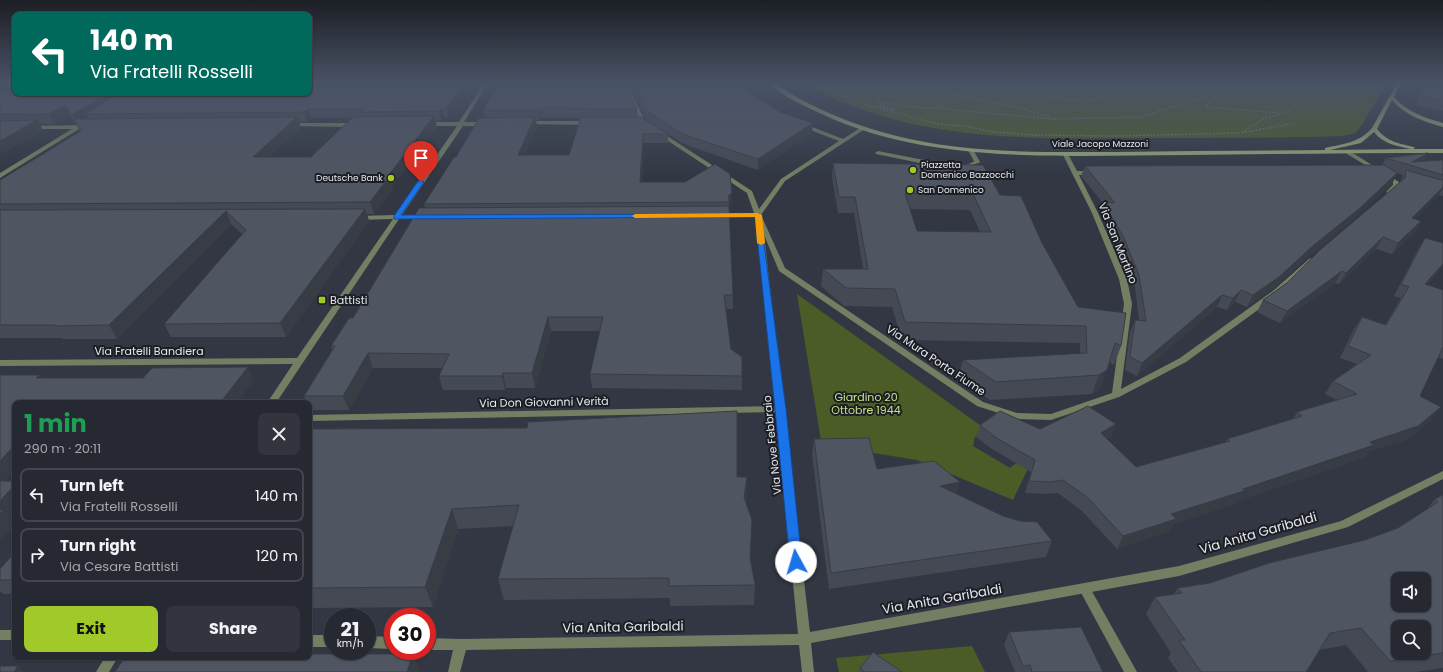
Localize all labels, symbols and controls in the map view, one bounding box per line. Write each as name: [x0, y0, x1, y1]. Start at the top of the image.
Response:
text: 140 m: [90, 21, 173, 60]
icon: left: [24, 28, 76, 80]
text: Via Fratelli Rosselli: [90, 59, 253, 84]
street label: Viale Jacopo Mazzoni: [1052, 138, 1148, 150]
pin: [404, 141, 438, 182]
icon: arrive: [410, 147, 432, 169]
place label: Piazzetta Domenico Bazzocchi: [921, 159, 1014, 181]
marker: Piazzetta Domenico Bazzocchi: [908, 165, 918, 175]
place label: Deutsche Bank: [316, 172, 383, 184]
marker: Deutsche Bank: [386, 173, 396, 183]
place label: San Domenico: [918, 184, 984, 196]
marker: San Domenico: [905, 185, 915, 195]
street label: Via San Martino: [1094, 200, 1142, 286]
place label: Battisti: [330, 292, 368, 308]
marker: Battisti: [317, 295, 327, 305]
street label: Via Mura Porta Fiume: [883, 321, 989, 399]
street label: Via Fratelli Bandiera: [94, 343, 204, 359]
park label: Giardino 20 Ottobre 1944: [831, 389, 901, 418]
street label: Via Don Giovanni Verità: [479, 393, 609, 411]
street label: Via Nove Febbraio: [759, 395, 785, 495]
text: 1 min: [24, 407, 87, 440]
button: close: [258, 413, 300, 455]
text: 290 m · 20:11: [24, 439, 101, 458]
text: Turn left: [60, 475, 124, 496]
icon: left: [26, 484, 48, 506]
text: 140 m: [255, 485, 298, 506]
text: Via Fratelli Rosselli: [60, 497, 178, 516]
street label: Via Anita Garibaldi: [1197, 507, 1319, 559]
text: Turn right: [60, 535, 136, 556]
position arrow: [775, 541, 817, 583]
icon: right: [26, 544, 48, 566]
text: 120 m: [256, 545, 298, 566]
text: Via Cesare Battisti: [60, 557, 178, 576]
map controls: [1391, 572, 1431, 660]
button: sound: [1391, 572, 1431, 612]
street label: Via Anita Garibaldi: [881, 579, 1003, 619]
button: Exit: [24, 606, 158, 652]
button: Share: [166, 606, 300, 652]
speed limit sign: 30: [384, 608, 436, 660]
text: 21: [341, 615, 359, 643]
street label: Via Anita Garibaldi: [562, 616, 684, 638]
button: search: [1391, 620, 1431, 660]
text: km/h: [337, 636, 363, 651]

